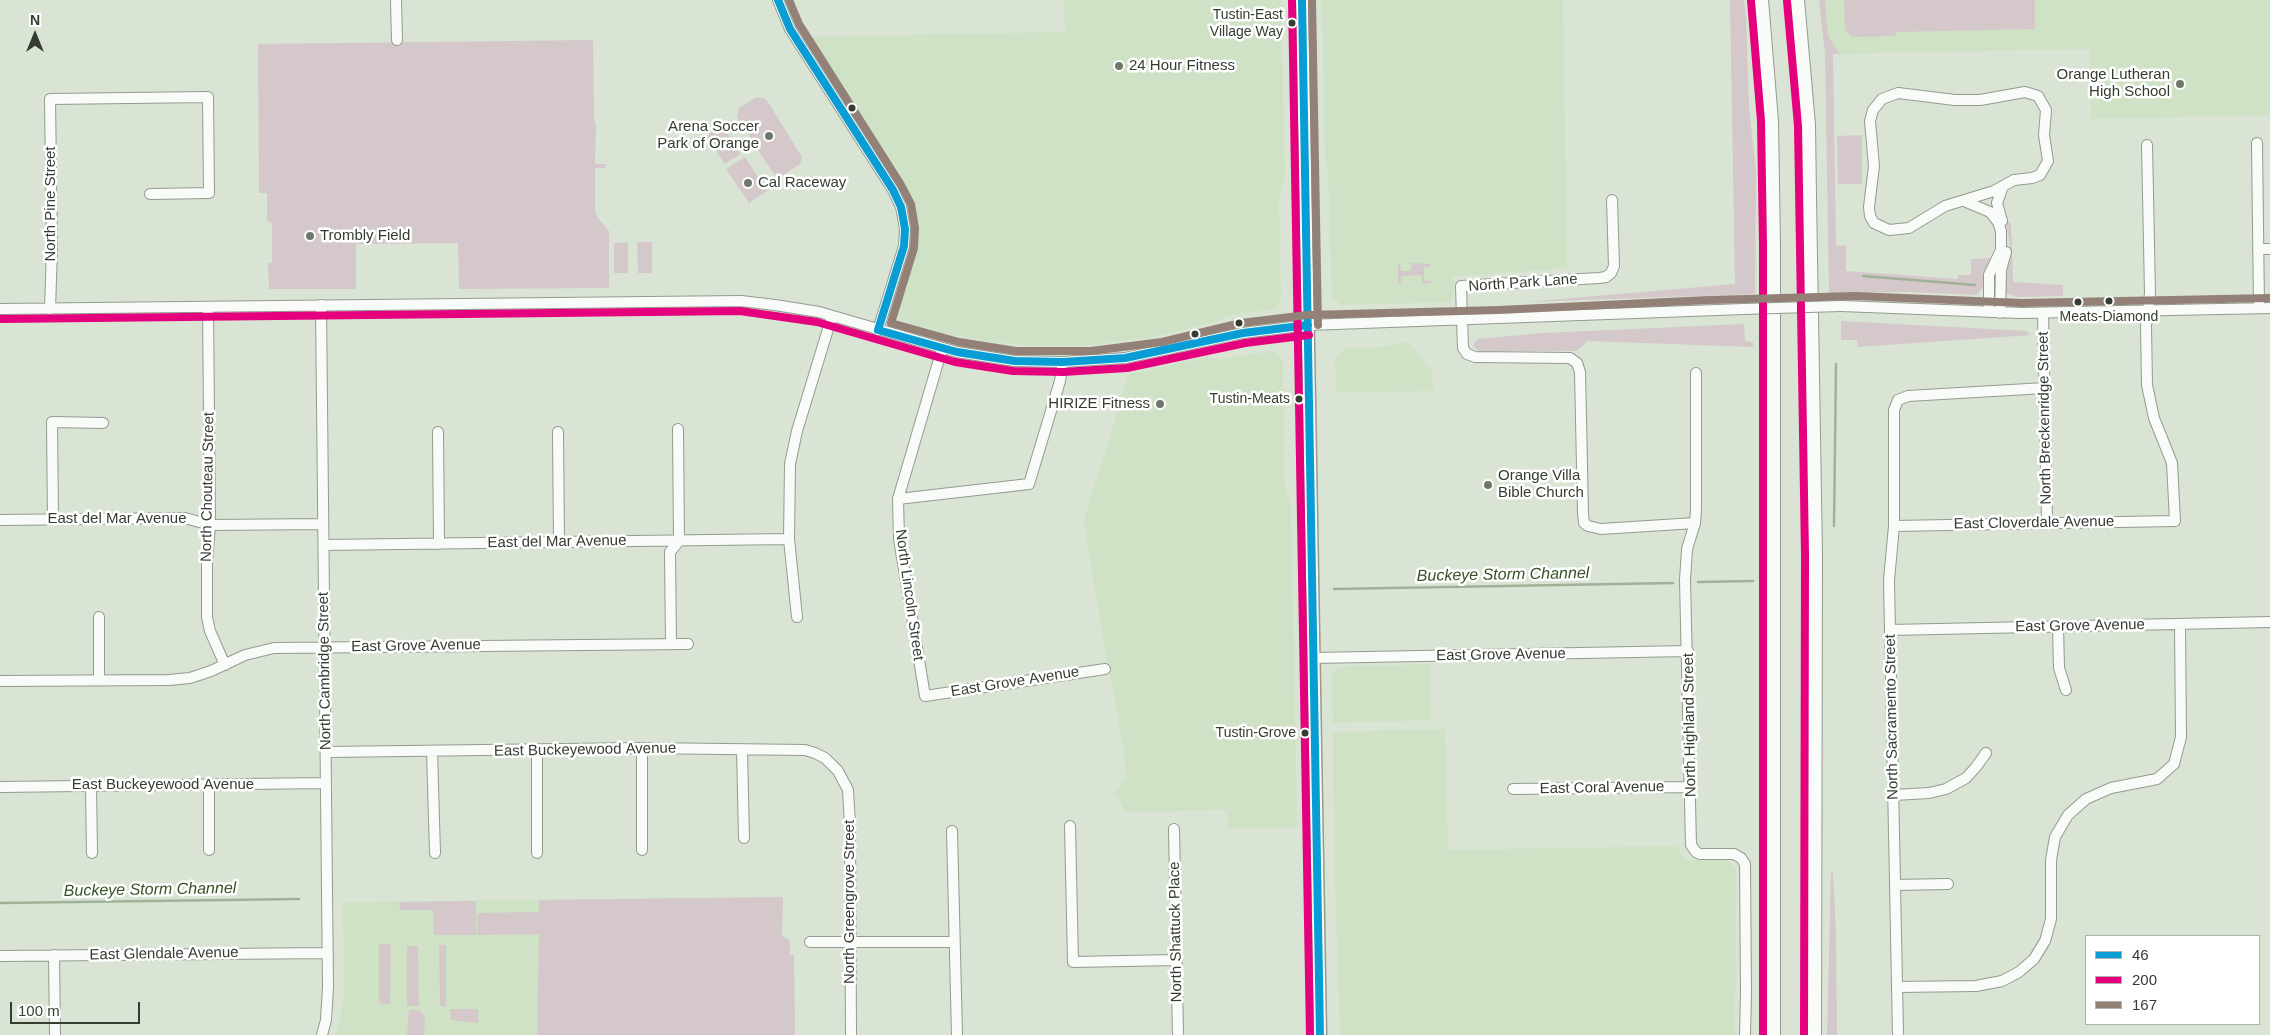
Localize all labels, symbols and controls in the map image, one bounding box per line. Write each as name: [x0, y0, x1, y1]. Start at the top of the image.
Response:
place label: Tustin-East Village Way: [1210, 7, 1283, 40]
north arrow: [10, 10, 60, 60]
text: N: [30, 12, 40, 28]
marker: Tustin-East Village Way: [1287, 18, 1297, 28]
place label: 24 Hour Fitness: [1129, 57, 1235, 75]
marker: 24 Hour Fitness: [1113, 60, 1125, 72]
place label: Orange Lutheran High School: [2057, 66, 2170, 101]
marker: Orange Lutheran High School: [2174, 78, 2186, 90]
unlabelled marker: [847, 103, 857, 113]
place label: Arena Soccer Park of Orange: [657, 118, 759, 153]
marker: Arena Soccer Park of Orange: [763, 130, 775, 142]
street label: North Pine Street: [42, 146, 60, 262]
place label: Cal Raceway: [758, 174, 846, 192]
marker: Cal Raceway: [742, 177, 754, 189]
place label: Trombly Field: [320, 227, 410, 245]
marker: Trombly Field: [304, 230, 316, 242]
street label: North Park Lane: [1468, 270, 1578, 296]
marker: Meats-Diamond: [2104, 296, 2114, 306]
unlabelled marker: [2073, 297, 2083, 307]
place label: Meats-Diamond: [2060, 309, 2158, 325]
unlabelled marker: [1234, 318, 1244, 328]
unlabelled marker: [1190, 329, 1200, 339]
street label: North Breckenridge Street: [2034, 331, 2056, 505]
place label: Tustin-Meats: [1210, 391, 1290, 407]
marker: Tustin-Meats: [1294, 394, 1304, 404]
place label: HIRIZE Fitness: [1048, 395, 1150, 413]
marker: HIRIZE Fitness: [1154, 398, 1166, 410]
street label: North Chouteau Street: [198, 412, 218, 562]
place label: Orange Villa Bible Church: [1498, 467, 1584, 502]
marker: Orange Villa Bible Church: [1482, 479, 1494, 491]
street label: East del Mar Avenue: [48, 510, 186, 528]
street label: East Cloverdale Avenue: [1954, 513, 2114, 533]
street label: North Lincoln Street: [891, 528, 927, 662]
street label: East del Mar Avenue: [487, 532, 627, 552]
water label: Buckeye Storm Channel: [1417, 564, 1589, 586]
street label: North Cambridge Street: [315, 592, 335, 750]
street label: East Grove Avenue: [2015, 616, 2145, 636]
street label: North Sacramento Street: [1882, 634, 1902, 800]
street label: East Grove Avenue: [351, 636, 481, 656]
street label: East Grove Avenue: [1436, 645, 1566, 665]
street label: North Highland Street: [1680, 653, 1700, 797]
street label: East Grove Avenue: [949, 663, 1081, 701]
place label: Tustin-Grove: [1216, 725, 1296, 741]
marker: Tustin-Grove: [1300, 728, 1310, 738]
street label: East Buckeyewood Avenue: [494, 739, 676, 761]
street label: East Buckeyewood Avenue: [72, 776, 254, 794]
street label: East Coral Avenue: [1539, 778, 1665, 798]
street label: North Greengrove Street: [841, 820, 859, 984]
street label: North Shattuck Place: [1166, 861, 1186, 1003]
water label: Buckeye Storm Channel: [64, 879, 236, 901]
legend: [2085, 935, 2260, 1025]
street label: East Glendale Avenue: [89, 944, 239, 964]
text: 46: [2132, 946, 2149, 963]
text: 200: [2132, 971, 2157, 988]
scale bar: [12, 992, 142, 1024]
text: 167: [2132, 996, 2157, 1013]
text: 100 m: [18, 1002, 60, 1019]

